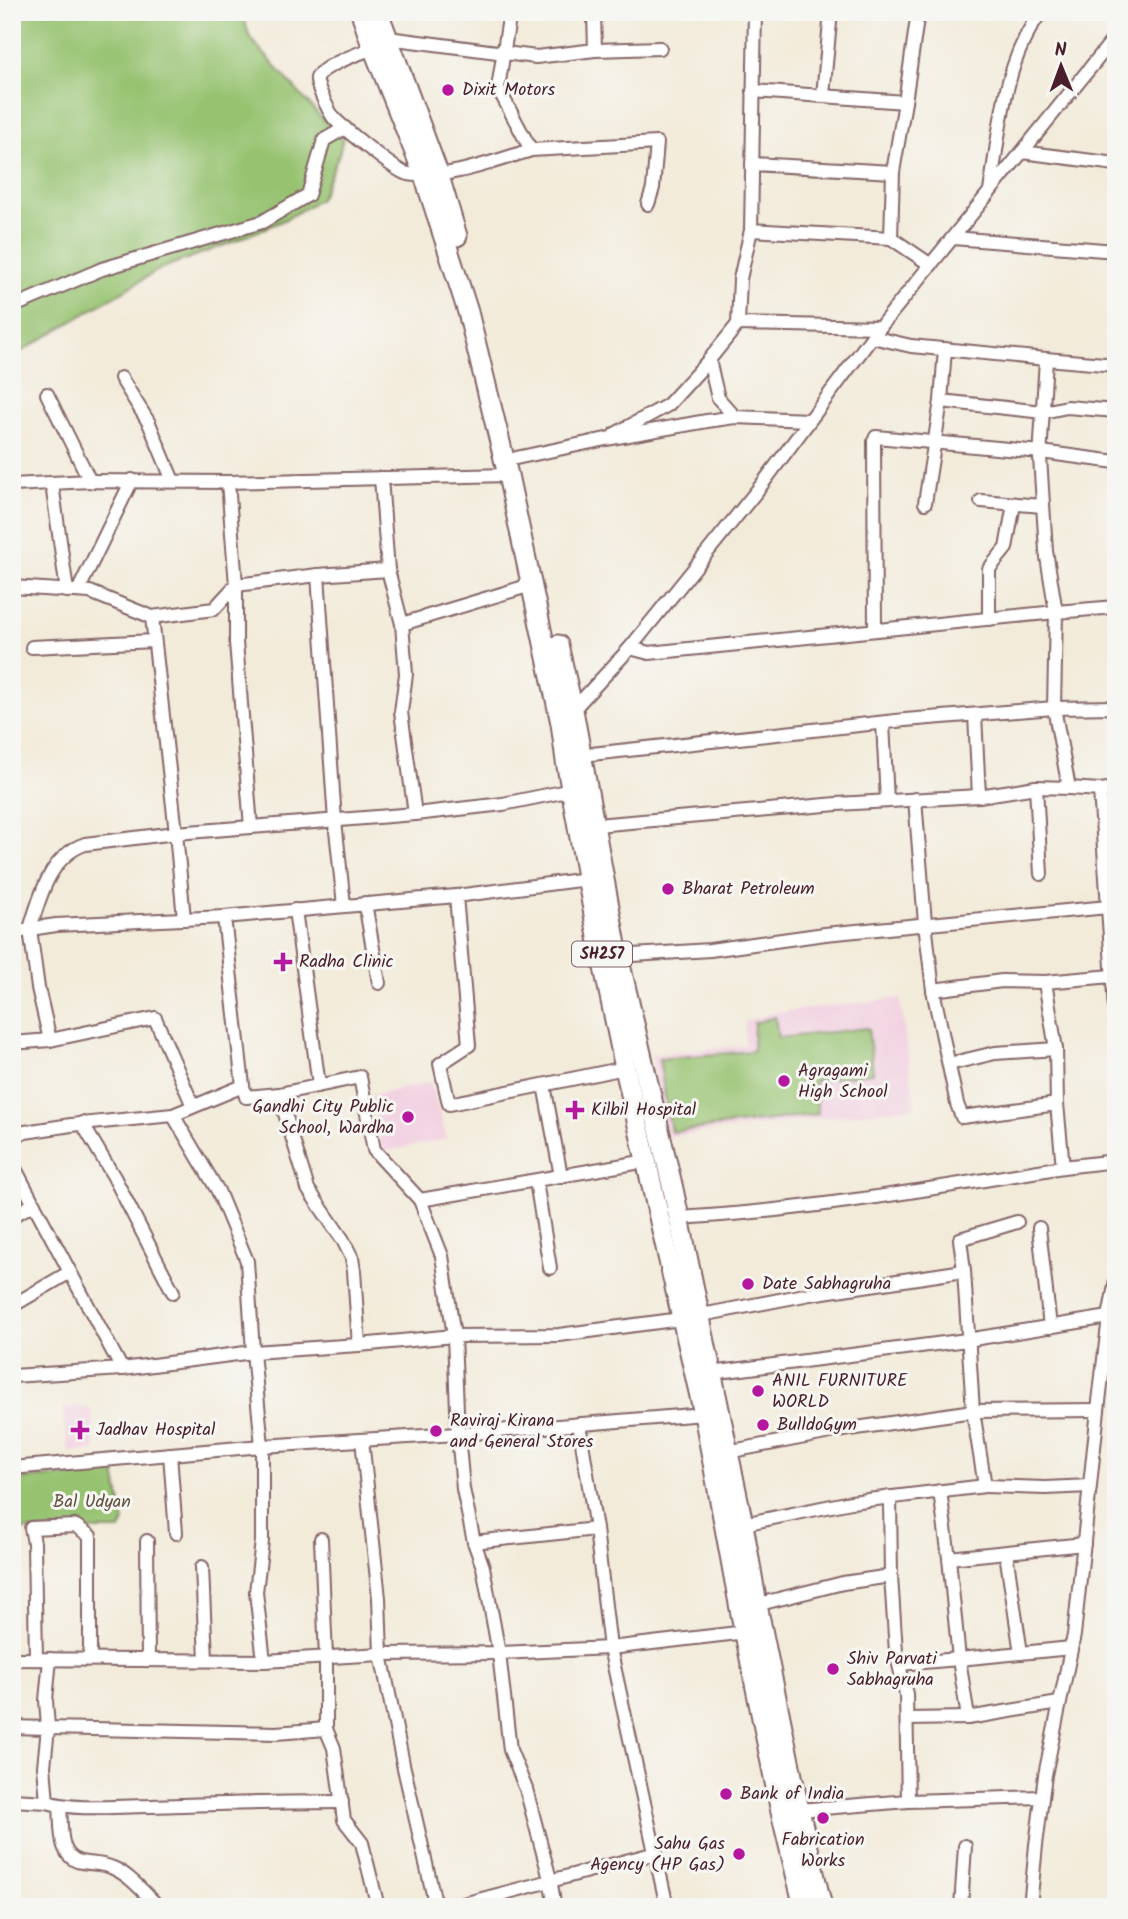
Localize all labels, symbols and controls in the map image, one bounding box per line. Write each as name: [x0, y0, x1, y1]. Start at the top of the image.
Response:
north arrow: [1026, 32, 1096, 102]
text: N: [1054, 36, 1067, 66]
place label: Dixit Motors: [462, 76, 555, 105]
marker: Dixit Motors: [440, 82, 456, 98]
place label: Bharat Petroleum: [682, 875, 815, 904]
marker: Bharat Petroleum: [660, 881, 676, 897]
road number: SH257: [572, 942, 632, 966]
place label: Radha Clinic: [299, 948, 394, 977]
marker: Radha Clinic: [273, 952, 293, 972]
place label: Agragami High School: [798, 1057, 888, 1107]
marker: Agragami High School: [776, 1073, 792, 1089]
place label: Gandhi City Public School, Wardha: [253, 1093, 394, 1143]
place label: Kilbil Hospital: [591, 1096, 697, 1125]
marker: Kilbil Hospital: [565, 1100, 585, 1120]
marker: Gandhi City Public School, Wardha: [400, 1109, 416, 1125]
place label: Date Sabhagruha: [762, 1270, 891, 1299]
marker: Date Sabhagruha: [740, 1276, 756, 1292]
place label: ANIL FURNITURE WORLD: [772, 1367, 908, 1417]
marker: ANIL FURNITURE WORLD: [750, 1383, 766, 1399]
place label: Raviraj Kirana and General Stores: [450, 1407, 594, 1457]
place label: BulldoGym: [777, 1411, 857, 1440]
place label: Jadhav Hospital: [96, 1416, 216, 1445]
marker: BulldoGym: [755, 1417, 771, 1433]
marker: Jadhav Hospital: [70, 1420, 90, 1440]
marker: Raviraj Kirana and General Stores: [428, 1423, 444, 1439]
park label: Bal Udyan: [53, 1488, 131, 1517]
place label: Shiv Parvati Sabhagruha: [847, 1645, 937, 1695]
marker: Shiv Parvati Sabhagruha: [825, 1661, 841, 1677]
place label: Bank of India: [740, 1780, 844, 1809]
marker: Bank of India: [718, 1786, 734, 1802]
marker: Fabrication Works: [815, 1810, 831, 1826]
place label: Fabrication Works: [782, 1826, 865, 1876]
place label: Sahu Gas Agency (HP Gas): [590, 1830, 725, 1880]
marker: Sahu Gas Agency (HP Gas): [731, 1846, 747, 1862]

